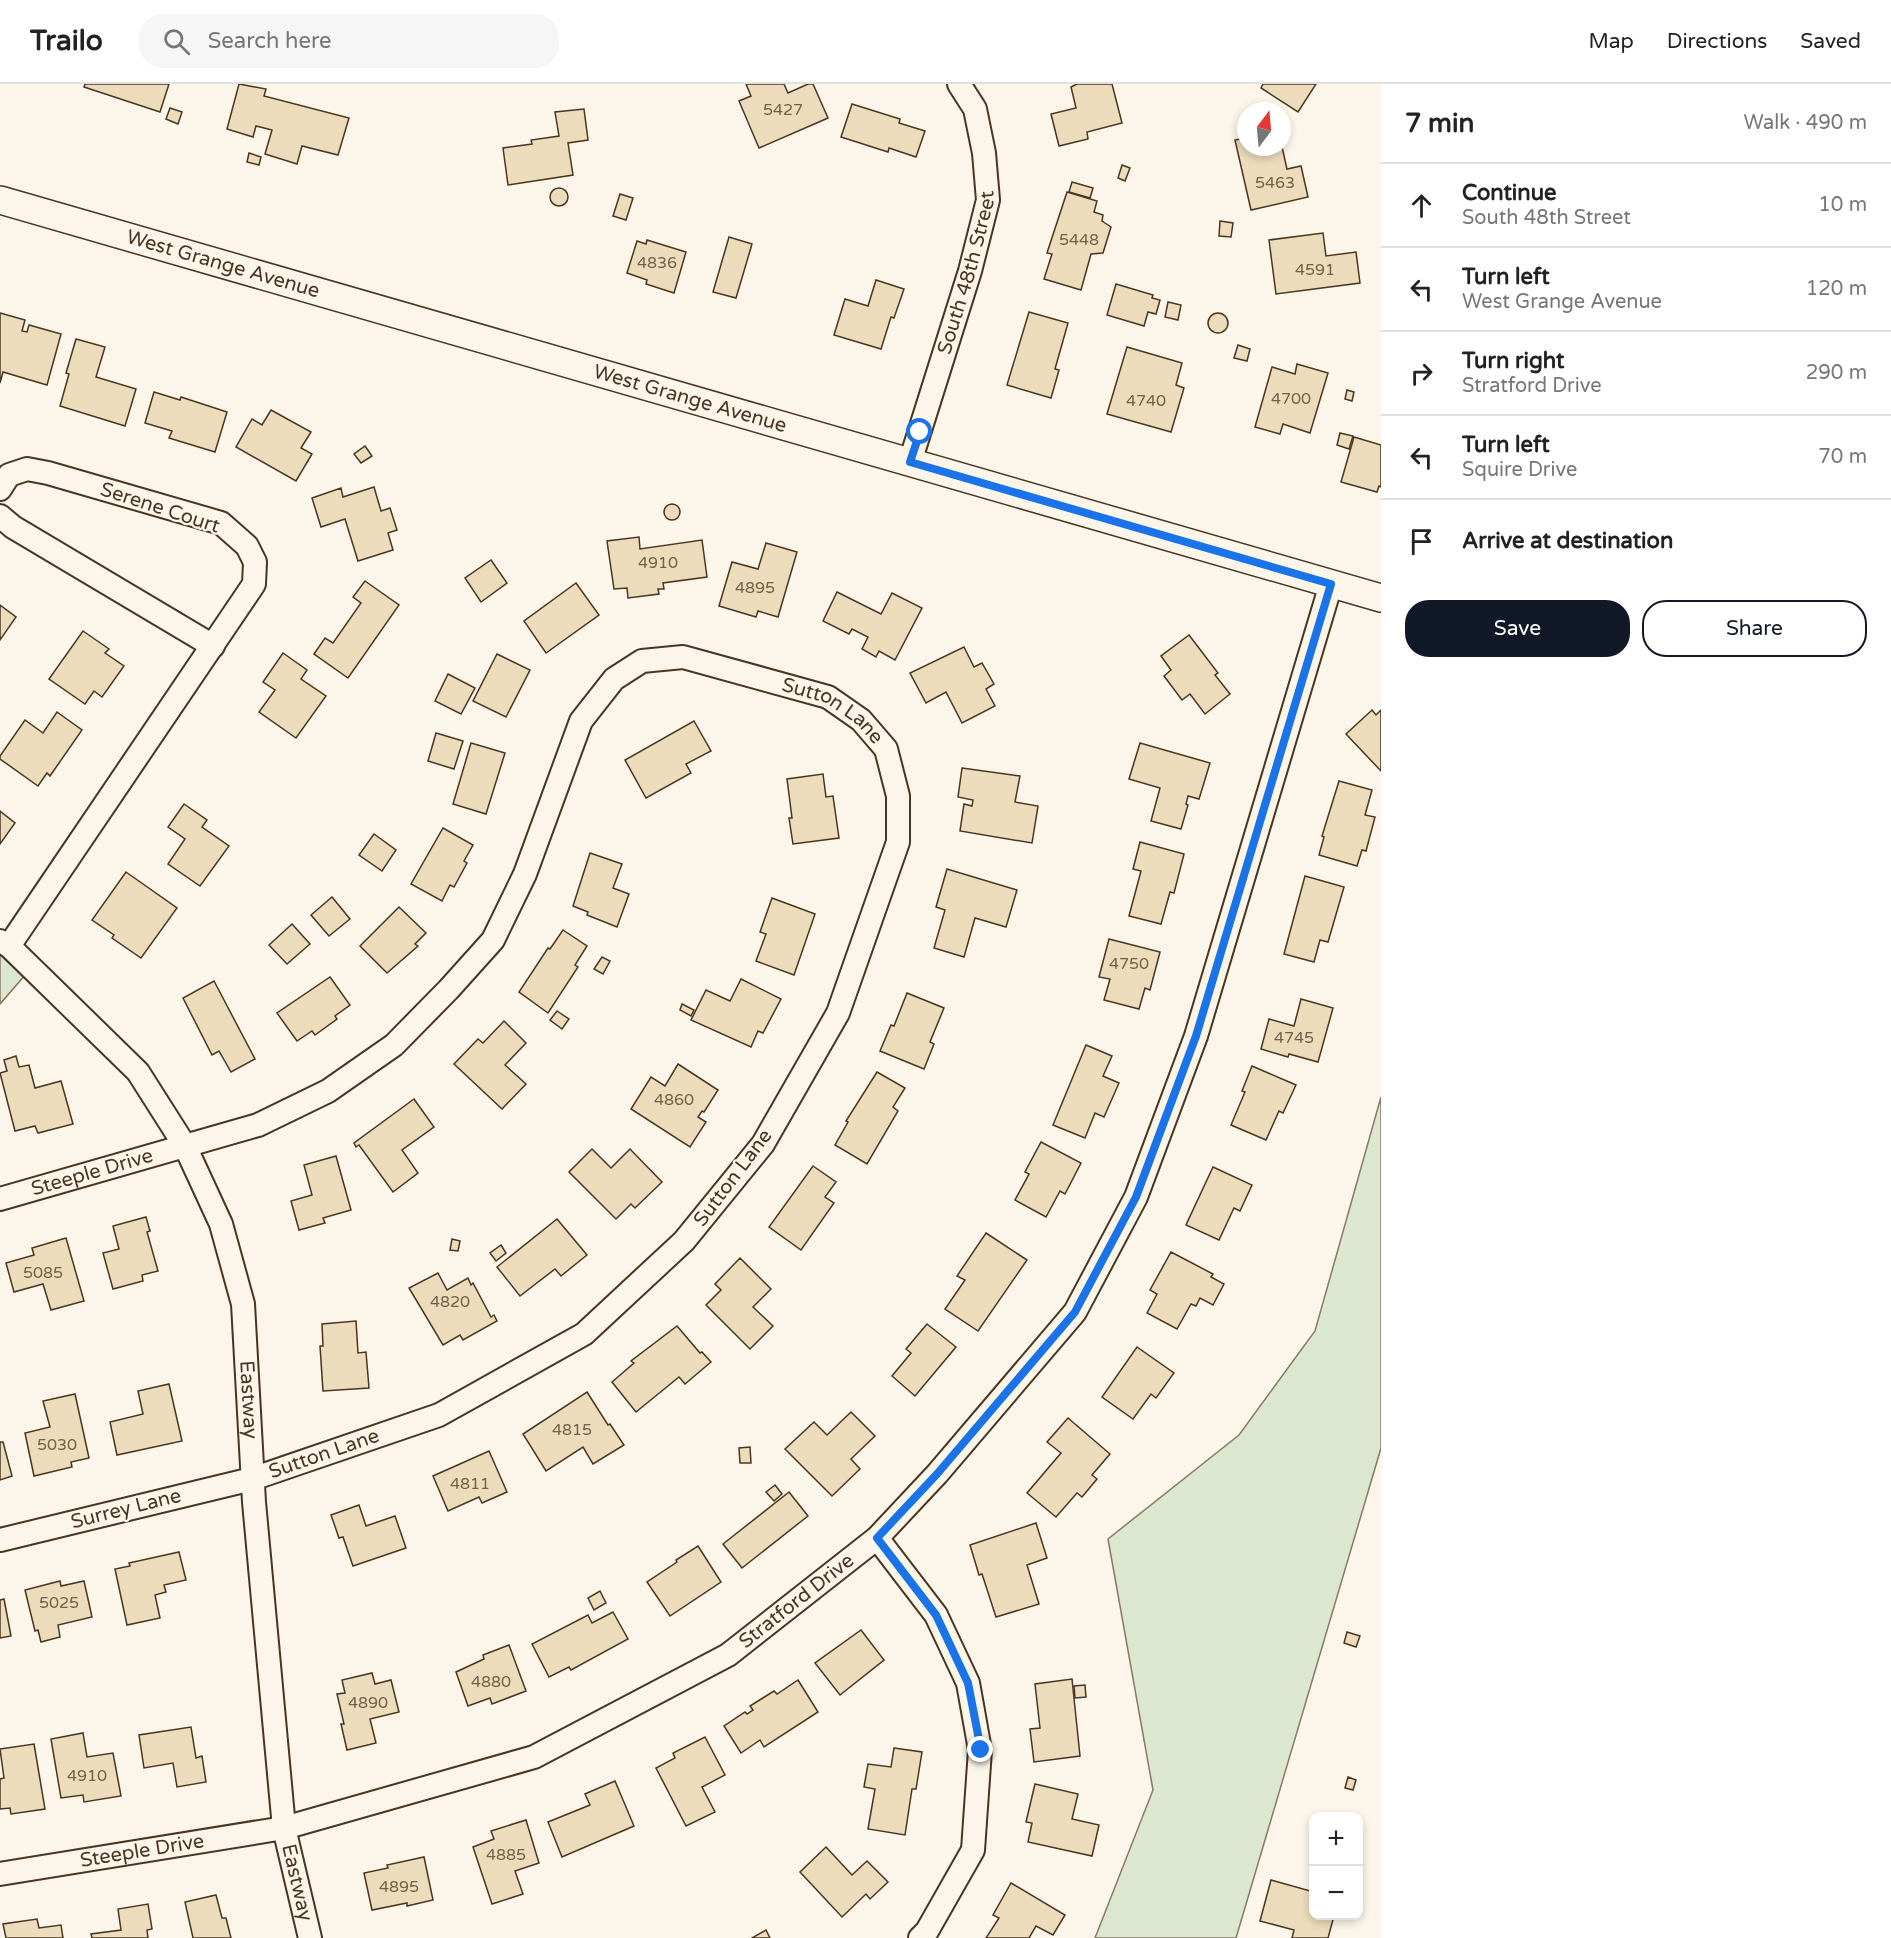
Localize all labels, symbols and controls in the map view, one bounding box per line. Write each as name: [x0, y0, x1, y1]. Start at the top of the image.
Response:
search box: [139, 14, 559, 68]
text: Trailo: [30, 24, 103, 58]
icon: search: [160, 25, 193, 58]
text: Search here: [208, 28, 332, 54]
text: Map: [1588, 29, 1634, 54]
text: Directions: [1667, 29, 1767, 54]
text: Saved: [1800, 29, 1861, 54]
house number: 5427: [763, 100, 803, 120]
north arrow: [1237, 102, 1291, 156]
text: 7 min: [1405, 108, 1474, 139]
text: Walk · 490 m: [1744, 111, 1867, 135]
house number: 5463: [1255, 173, 1295, 193]
text: Continue: [1462, 180, 1557, 206]
icon: ahead: [1405, 189, 1438, 222]
street label: South 48th Street: [933, 190, 1000, 357]
text: 10 m: [1818, 193, 1867, 217]
text: South 48th Street: [1462, 206, 1631, 230]
street label: West Grange Avenue: [123, 225, 322, 303]
house number: 5448: [1059, 230, 1099, 250]
house number: 4836: [637, 253, 677, 273]
house number: 4591: [1295, 260, 1335, 280]
text: Turn left: [1462, 264, 1550, 290]
icon: left: [1405, 273, 1438, 306]
text: 120 m: [1806, 277, 1867, 301]
text: West Grange Avenue: [1462, 290, 1662, 314]
text: Turn right: [1462, 348, 1564, 374]
icon: right: [1405, 357, 1438, 390]
street label: West Grange Avenue: [590, 360, 789, 438]
text: 290 m: [1806, 361, 1867, 385]
text: Stratford Drive: [1462, 374, 1601, 398]
house number: 4700: [1271, 389, 1311, 409]
house number: 4740: [1126, 391, 1166, 411]
route start: [906, 418, 932, 444]
text: Turn left: [1462, 432, 1550, 458]
icon: left: [1405, 441, 1438, 474]
text: 70 m: [1818, 445, 1867, 469]
text: Squire Drive: [1462, 458, 1577, 482]
street label: Serene Court: [97, 477, 223, 539]
icon: arrive: [1405, 525, 1438, 558]
text: Arrive at destination: [1462, 528, 1673, 554]
house number: 4910: [638, 553, 678, 573]
house number: 4895: [735, 578, 775, 598]
button: Save: [1405, 600, 1630, 657]
button: Share: [1642, 600, 1867, 657]
street label: Sutton Lane: [779, 673, 888, 749]
house number: 4750: [1109, 954, 1149, 974]
house number: 4745: [1274, 1028, 1314, 1048]
house number: 4860: [654, 1090, 694, 1110]
street label: Sutton Lane: [689, 1125, 777, 1231]
street label: Steeple Drive: [29, 1144, 156, 1201]
house number: 5085: [23, 1263, 63, 1283]
house number: 4820: [430, 1292, 470, 1312]
street label: Eastway: [234, 1360, 262, 1440]
house number: 4815: [552, 1420, 592, 1440]
street label: Sutton Lane: [266, 1424, 382, 1484]
house number: 5030: [37, 1435, 77, 1455]
house number: 4811: [450, 1474, 490, 1494]
street label: Surrey Lane: [68, 1484, 184, 1534]
street label: Stratford Drive: [734, 1549, 859, 1654]
house number: 5025: [39, 1593, 79, 1613]
house number: 4880: [471, 1672, 511, 1692]
house number: 4890: [348, 1693, 388, 1713]
route end: [967, 1736, 993, 1762]
house number: 4910: [67, 1766, 107, 1786]
map controls: [1309, 1812, 1363, 1920]
button: +: [1309, 1812, 1363, 1866]
street label: Steeple Drive: [78, 1829, 206, 1873]
street label: Eastway: [276, 1842, 318, 1924]
house number: 4885: [486, 1845, 526, 1865]
button: −: [1309, 1866, 1363, 1920]
house number: 4895: [379, 1877, 419, 1897]

